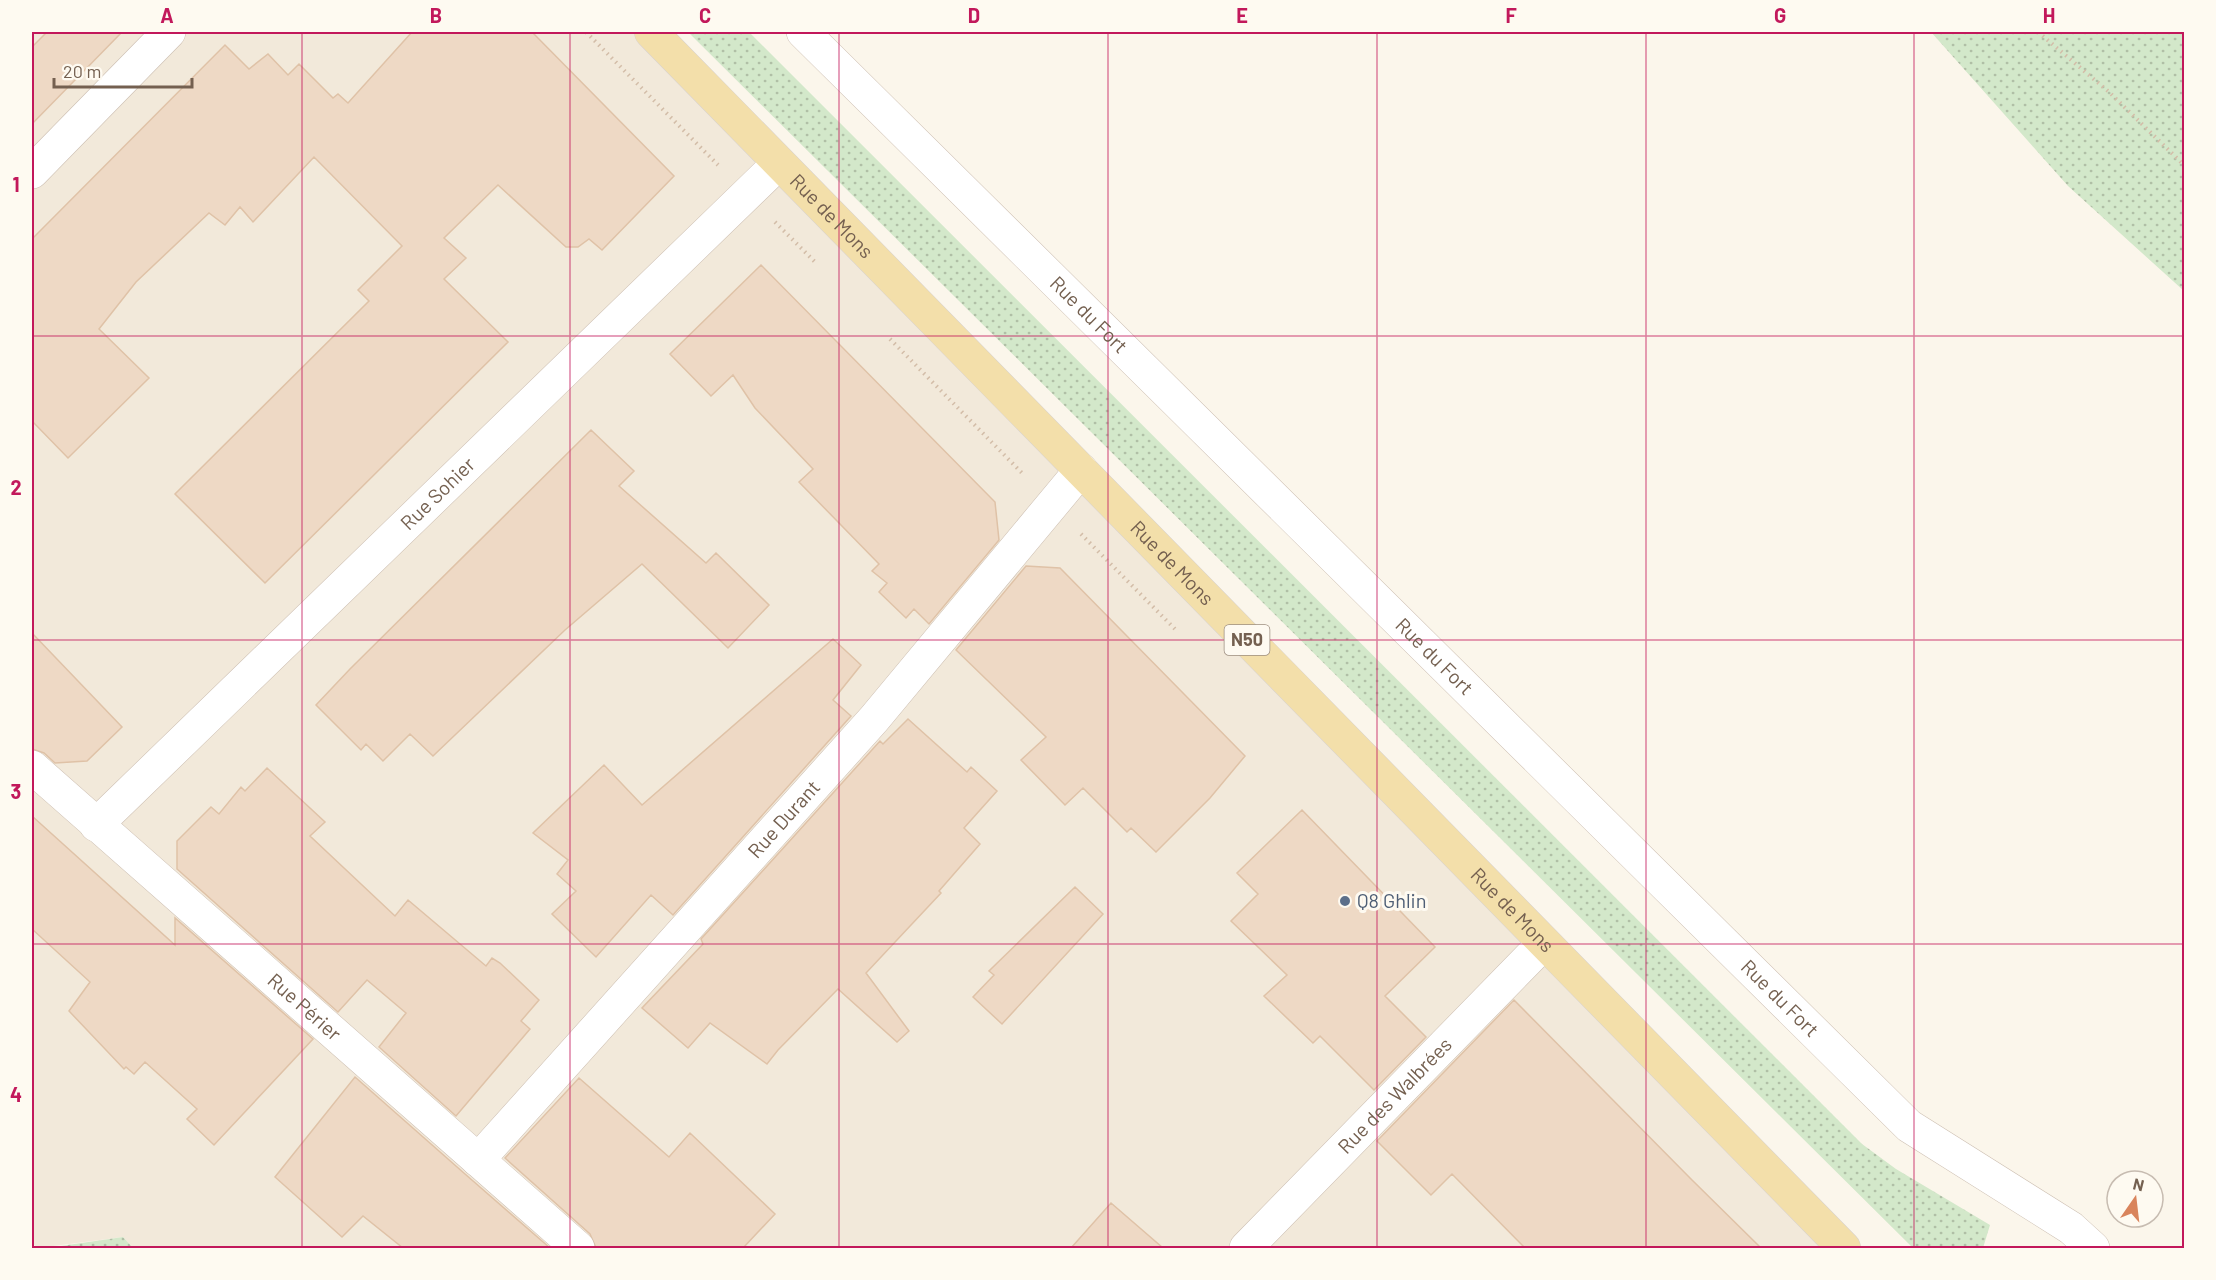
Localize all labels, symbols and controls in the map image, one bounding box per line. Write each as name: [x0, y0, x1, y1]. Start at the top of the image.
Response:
text: A: [160, 3, 174, 27]
text: B: [430, 3, 442, 27]
text: C: [699, 3, 711, 27]
text: D: [968, 3, 980, 27]
text: E: [1236, 3, 1248, 27]
text: F: [1505, 3, 1517, 27]
text: G: [1774, 3, 1786, 27]
text: H: [2043, 3, 2055, 27]
scale bar: [54, 51, 192, 89]
text: 20 m: [63, 60, 101, 82]
street label: Rue de Mons: [786, 168, 879, 263]
text: 1: [12, 172, 20, 196]
street label: Rue du Fort: [1046, 270, 1133, 358]
street label: Rue Sohier: [395, 452, 479, 534]
text: 2: [10, 475, 22, 499]
street label: Rue de Mons: [1126, 515, 1219, 610]
street label: Rue du Fort: [1391, 612, 1479, 699]
road number: N50: [1224, 625, 1270, 655]
street label: Rue Durant: [742, 775, 824, 862]
text: 3: [11, 779, 21, 803]
street label: Rue de Mons: [1466, 862, 1560, 957]
place label: Q8 Ghlin: [1357, 888, 1426, 912]
marker: Q8 Ghlin: [1338, 894, 1352, 908]
street label: Rue du Fort: [1737, 954, 1824, 1041]
street label: Rue Périer: [263, 967, 347, 1045]
street label: Rue des Walbrées: [1332, 1032, 1456, 1158]
text: 4: [10, 1082, 22, 1106]
north arrow: [2105, 1169, 2165, 1229]
text: N: [2131, 1173, 2146, 1194]

